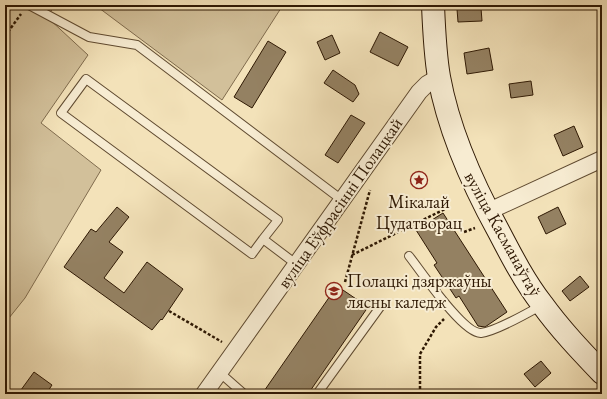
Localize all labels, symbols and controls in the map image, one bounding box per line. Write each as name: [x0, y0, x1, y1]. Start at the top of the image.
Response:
street label: вуліца Еўфрасінні Полацкай: [272, 112, 408, 293]
street label: вуліца Касманаўтаў: [460, 167, 547, 300]
place icon: Мікалай Цудатворац: [409, 170, 429, 190]
place label: Мікалай Цудатворац: [376, 190, 463, 234]
place label: Полацкі дзяржаўны лясны каледж: [347, 269, 492, 313]
school or university icon: Полацкі дзяржаўны лясны каледж: [324, 281, 344, 301]

